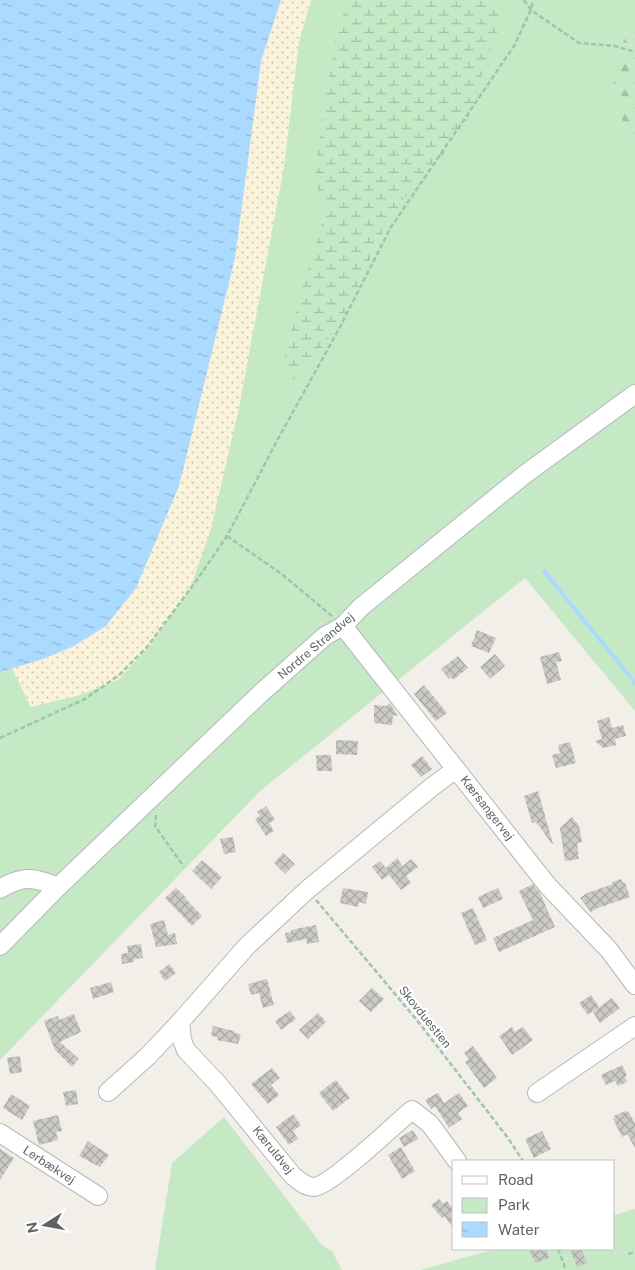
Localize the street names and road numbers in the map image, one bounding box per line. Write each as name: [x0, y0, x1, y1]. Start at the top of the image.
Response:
street label: Nordre Strandvej: [275, 610, 357, 682]
street label: Kærsangervej: [457, 773, 517, 843]
street label: Skovduestien: [396, 983, 454, 1051]
street label: Kæruldvej: [250, 1123, 296, 1177]
street label: Lerbækvej: [20, 1143, 78, 1187]

